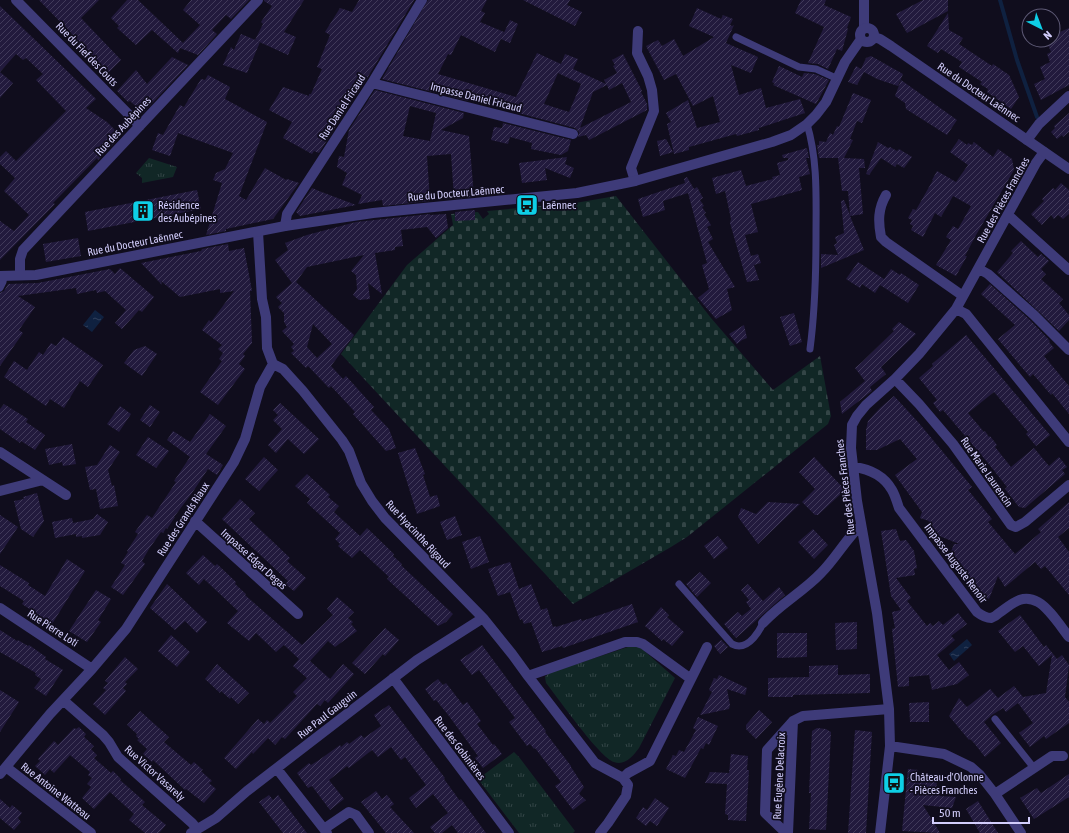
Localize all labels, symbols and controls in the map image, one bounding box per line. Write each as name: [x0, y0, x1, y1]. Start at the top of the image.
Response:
north arrow: [1021, 8, 1061, 48]
street label: Rue du Fief des Couts: [54, 20, 121, 88]
text: N: [1041, 29, 1054, 42]
street label: Rue du Docteur Laënnec: [935, 60, 1023, 125]
street label: Rue Daniel Fricaud: [316, 72, 368, 142]
street label: Impasse Daniel Fricaud: [429, 80, 523, 114]
street label: Rue des Aubépines: [93, 94, 153, 158]
street label: Rue des Pièces Franches: [974, 155, 1032, 245]
street label: Rue du Docteur Laënnec: [407, 183, 506, 203]
bus stop icon: Laënnec: [514, 192, 540, 218]
building icon: Résidence des Aubépines: [130, 198, 156, 224]
place label: Résidence des Aubépines: [158, 199, 217, 224]
place label: Laënnec: [542, 199, 577, 211]
street label: Rue du Docteur Laënnec: [86, 228, 185, 258]
street label: Rue Marie Laurencin: [958, 435, 1016, 509]
street label: Rue des Pièces Franches: [833, 439, 857, 535]
street label: Rue des Grands Riaux: [155, 479, 212, 558]
street label: Rue Hyacinthe Rigaud: [383, 498, 453, 570]
street label: Impasse Auguste Renoir: [922, 521, 990, 606]
street label: Impasse Edgar Degas: [219, 526, 289, 592]
street label: Rue Pierre Loti: [25, 607, 81, 649]
street label: Rue Paul Gauguin: [295, 687, 359, 741]
street label: Rue des Gobinières: [432, 714, 488, 782]
street label: Rue Eugène Delacroix: [771, 732, 787, 820]
street label: Rue Victor Vasarely: [122, 743, 188, 804]
street label: Rue Antoine Watteau: [19, 760, 93, 822]
bus stop icon: Château-d'Olonne - Pièces Franches: [881, 770, 907, 796]
place label: Château-d'Olonne - Pièces Franches: [910, 771, 984, 796]
scale bar: [933, 799, 1029, 825]
text: 50 m: [939, 806, 961, 820]

